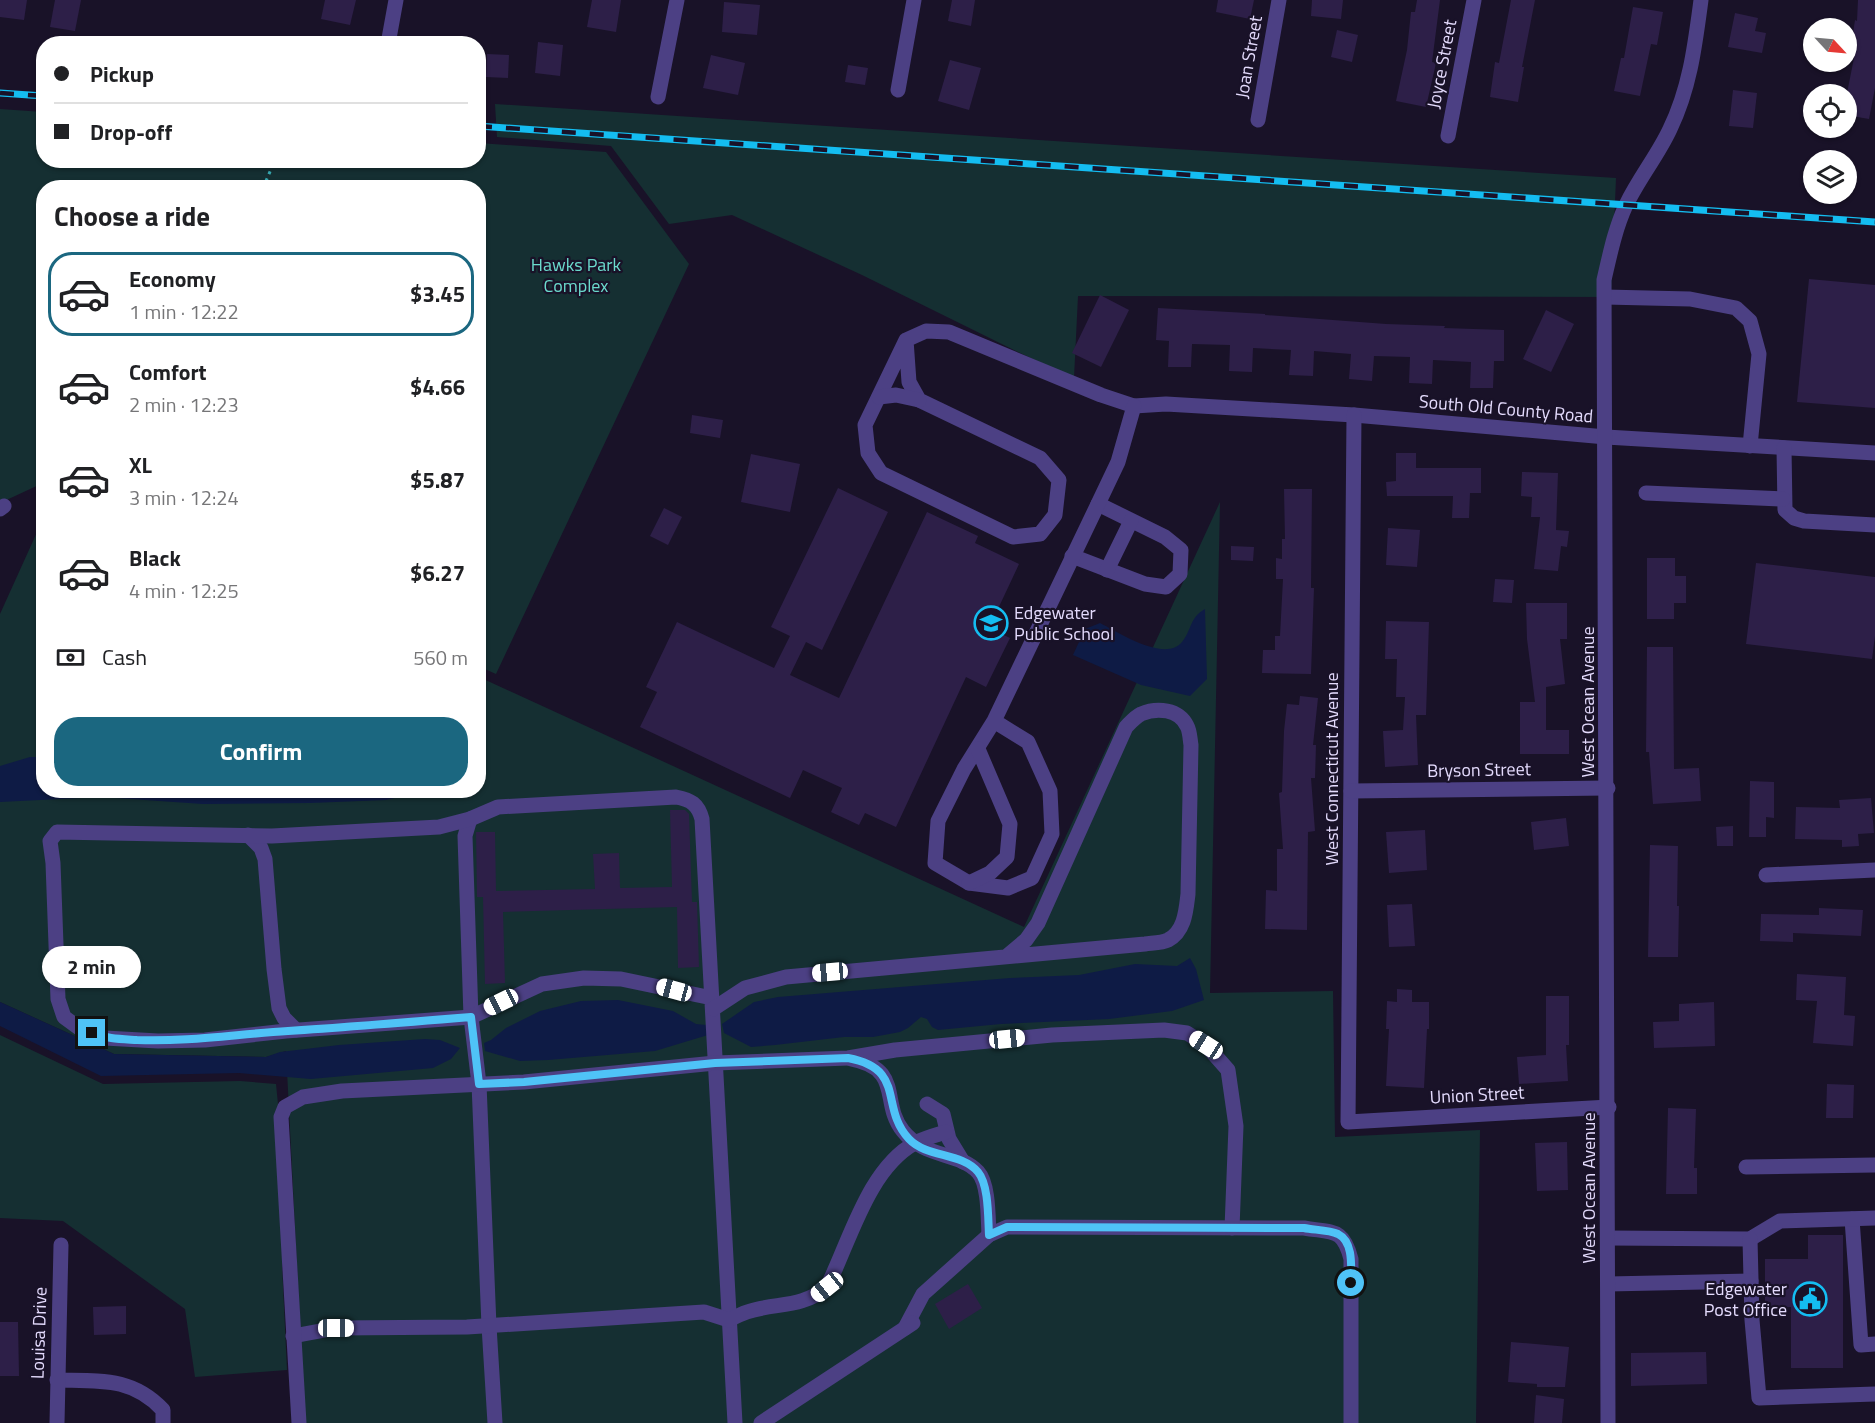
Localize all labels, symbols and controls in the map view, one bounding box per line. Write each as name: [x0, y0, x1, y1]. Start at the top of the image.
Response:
street label: Joan Street: [1228, 13, 1269, 100]
street label: Joyce Street: [1420, 16, 1463, 111]
north arrow: [1803, 18, 1857, 72]
map controls: [1803, 18, 1857, 204]
text: Pickup: [90, 57, 154, 91]
button: locate: [1803, 84, 1857, 138]
text: Drop-off: [90, 115, 172, 149]
button: layers: [1803, 150, 1857, 204]
text: Choose a ride: [54, 195, 210, 236]
park label: Hawks Park Complex: [531, 251, 622, 299]
text: Economy: [129, 262, 216, 296]
icon: car: [57, 267, 111, 321]
text: $3.45: [410, 277, 465, 311]
text: 1 min · 12:22: [129, 296, 239, 327]
text: Comfort: [129, 355, 207, 389]
icon: car: [57, 360, 111, 414]
text: $4.66: [410, 370, 465, 404]
street label: South Old County Road: [1418, 387, 1594, 430]
text: 2 min · 12:23: [129, 389, 239, 420]
text: XL: [129, 448, 152, 482]
icon: car: [57, 453, 111, 507]
text: $5.87: [410, 463, 465, 497]
text: 3 min · 12:24: [129, 482, 239, 513]
text: Black: [129, 541, 181, 575]
icon: car: [57, 546, 111, 600]
text: $6.27: [410, 556, 465, 590]
text: 4 min · 12:25: [129, 575, 239, 606]
place label: Edgewater Public School: [1014, 599, 1114, 647]
school or university icon: Edgewater Public School: [973, 605, 1009, 641]
street label: West Ocean Avenue: [1574, 627, 1601, 777]
text: Cash: [102, 640, 147, 674]
icon: cash: [54, 641, 87, 674]
text: 560 m: [413, 642, 468, 673]
street label: West Connecticut Avenue: [1318, 673, 1345, 865]
button: Confirm: [54, 717, 468, 786]
street label: Bryson Street: [1427, 755, 1532, 784]
callout: 2 min: [42, 946, 142, 988]
text: 2 min: [67, 951, 116, 982]
car: [811, 961, 849, 983]
car: [654, 977, 694, 1003]
car: [481, 986, 521, 1018]
route end: [78, 1019, 105, 1046]
car: [988, 1028, 1026, 1050]
car: [1186, 1028, 1226, 1062]
street label: Union Street: [1429, 1079, 1526, 1110]
street label: West Ocean Avenue: [1575, 1113, 1602, 1263]
car: [807, 1269, 847, 1305]
route start: [1337, 1269, 1364, 1296]
place label: Edgewater Post Office: [1704, 1275, 1787, 1323]
public building icon: Edgewater Post Office: [1792, 1281, 1828, 1317]
street label: Louisa Drive: [23, 1286, 54, 1380]
car: [318, 1319, 354, 1337]

